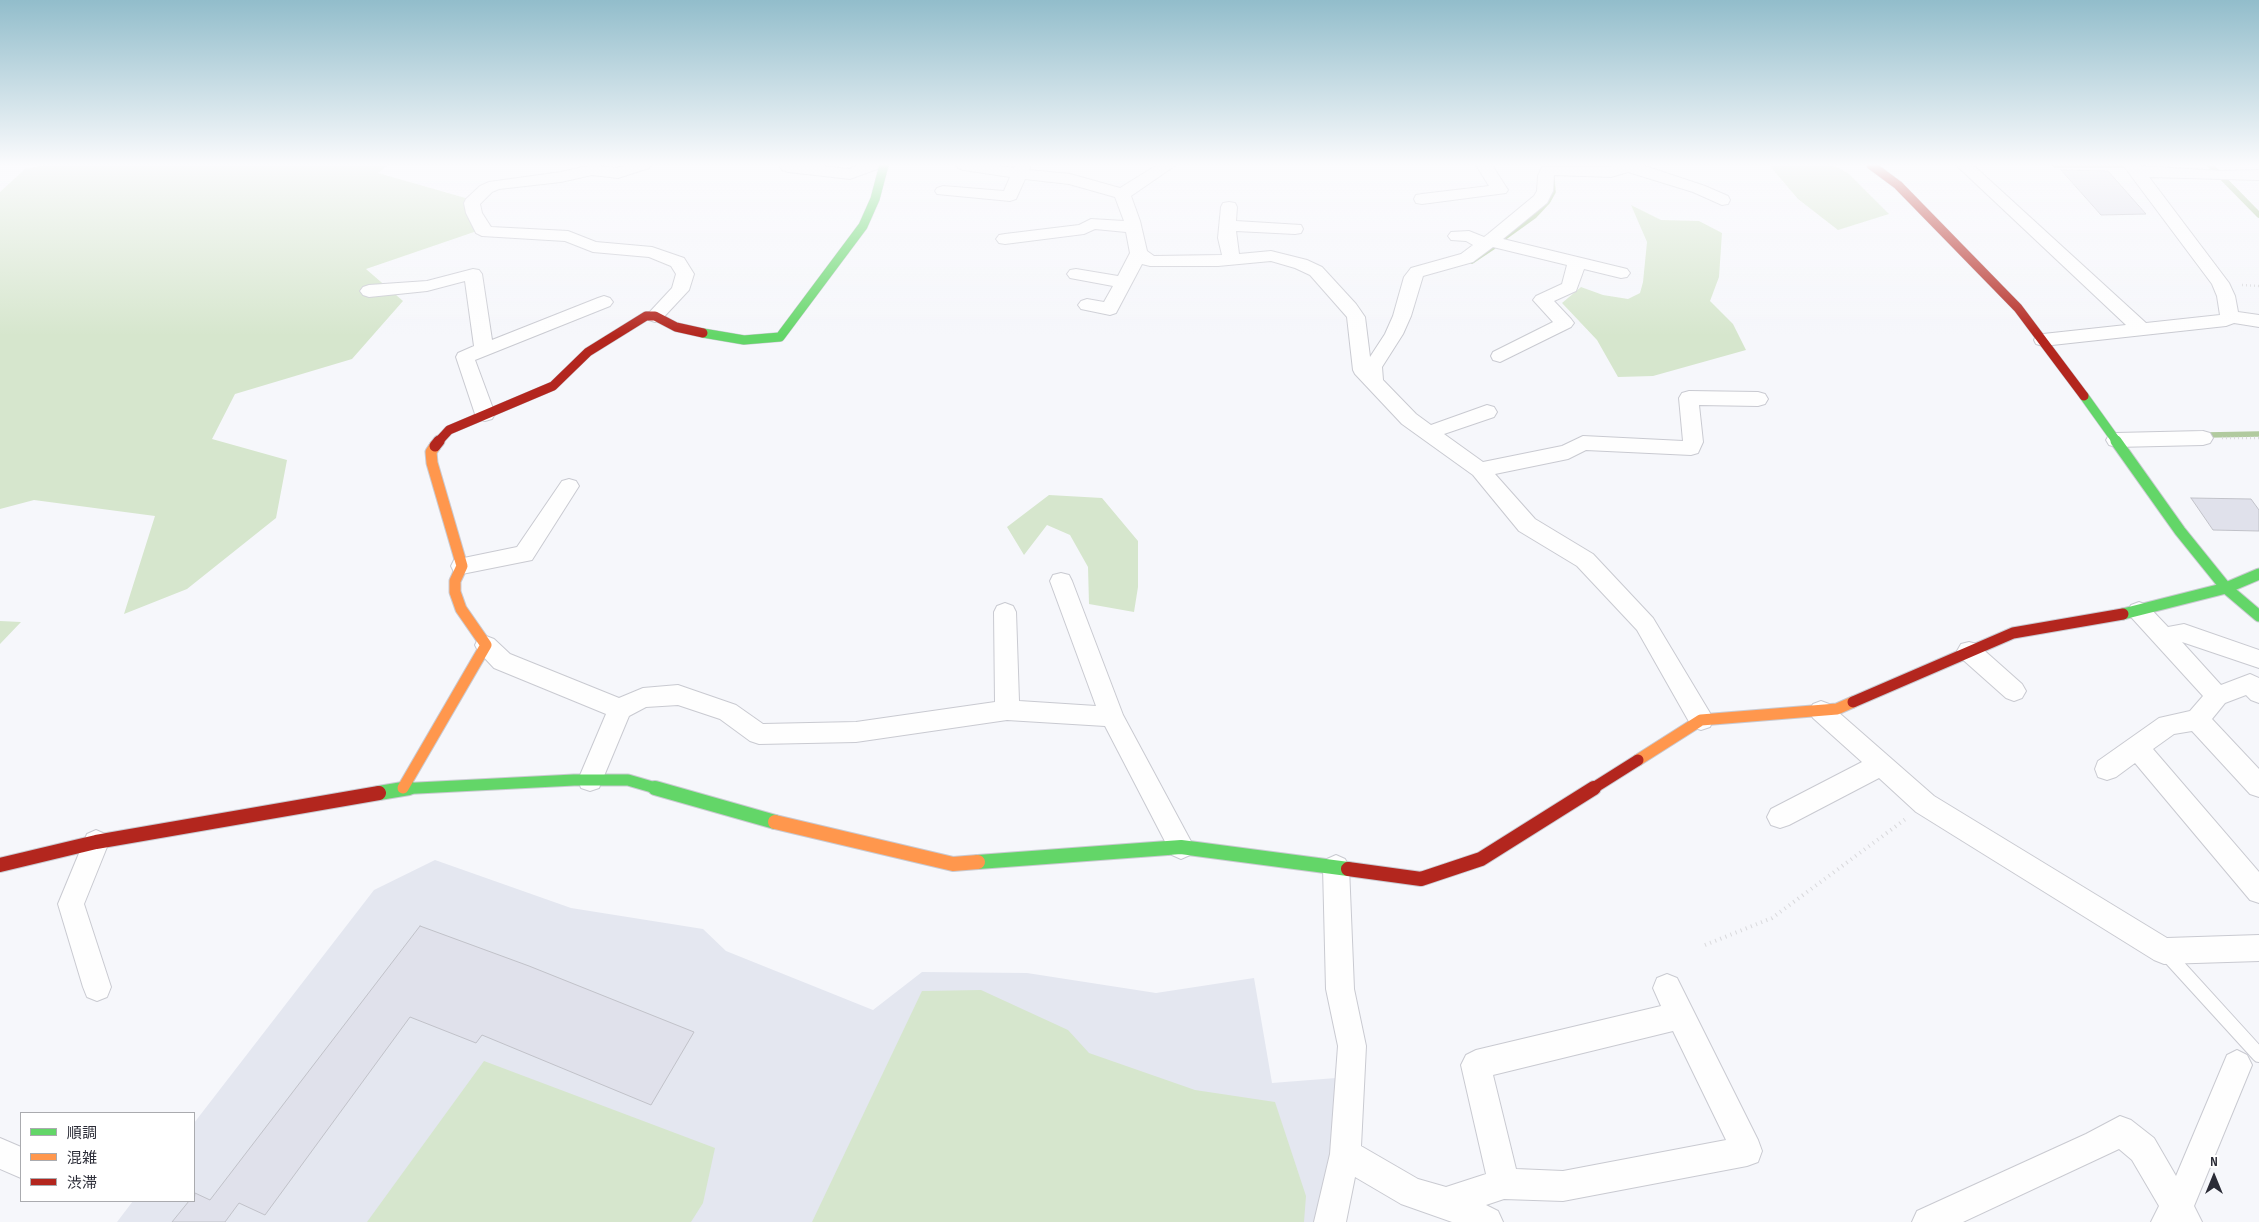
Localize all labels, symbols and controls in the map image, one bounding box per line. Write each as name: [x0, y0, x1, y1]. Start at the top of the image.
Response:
legend: [20, 1112, 195, 1202]
text: 順調: [67, 1124, 97, 1143]
text: 混雑: [67, 1149, 97, 1168]
north arrow: [2189, 1152, 2239, 1202]
text: N: [2210, 1153, 2218, 1170]
text: 渋滞: [67, 1174, 97, 1193]

